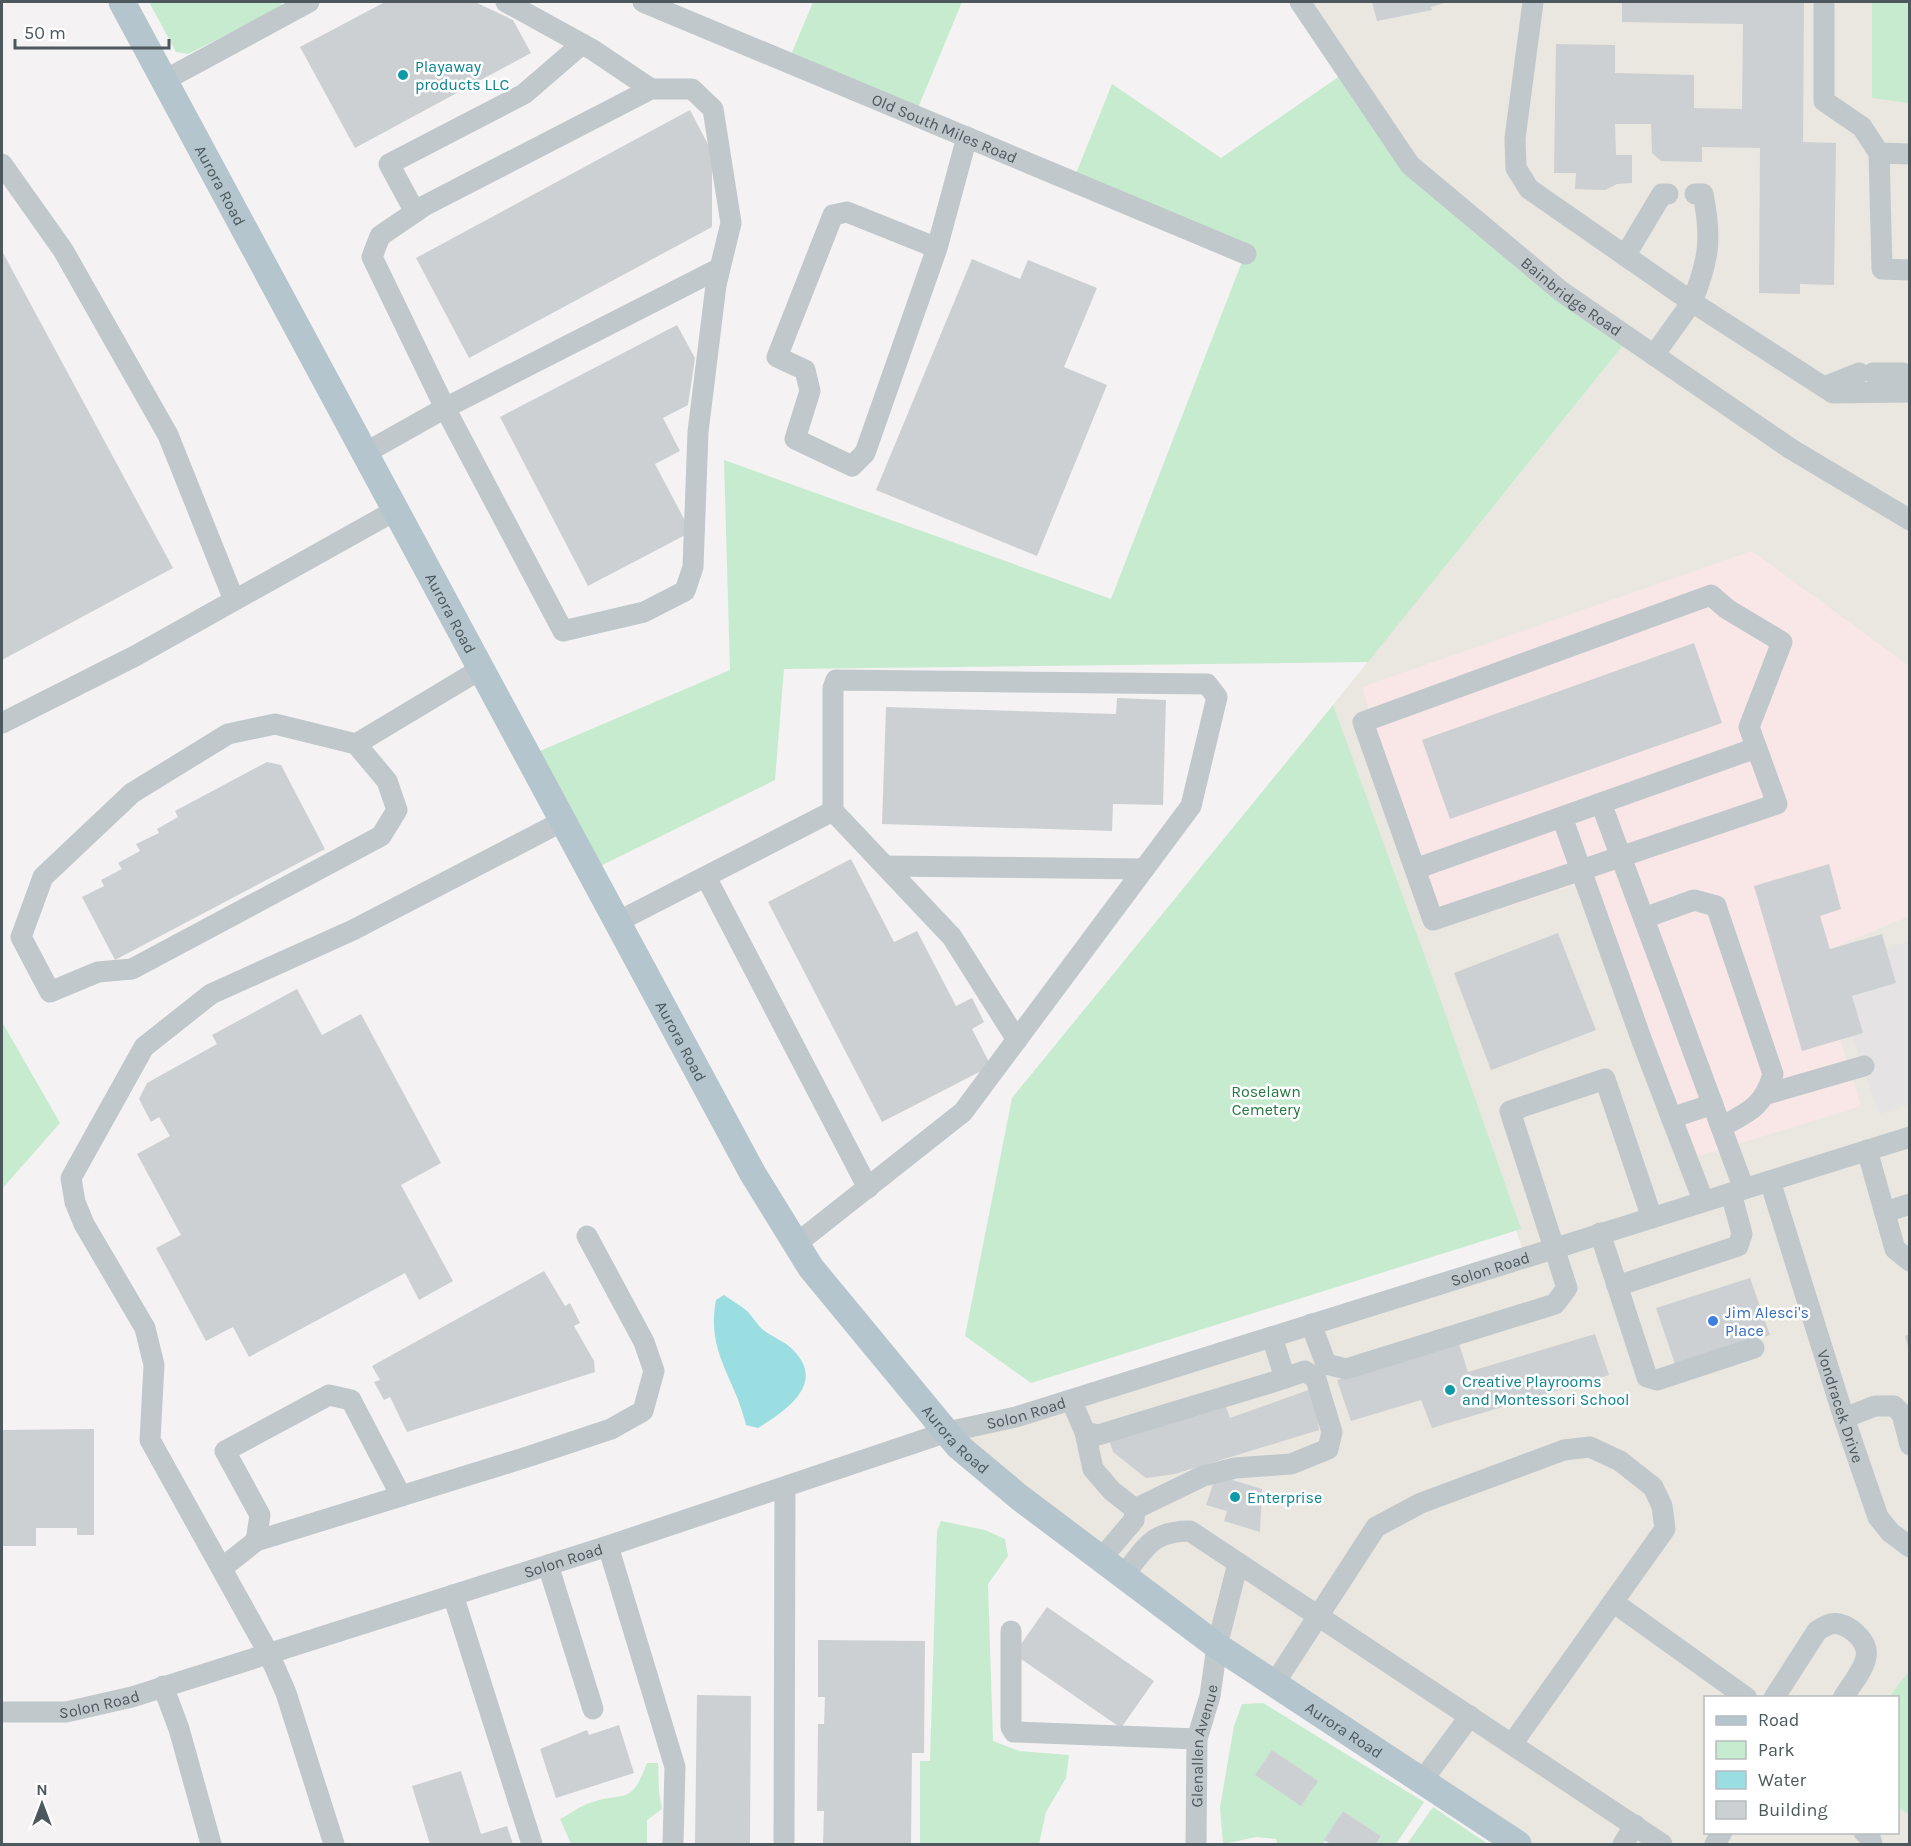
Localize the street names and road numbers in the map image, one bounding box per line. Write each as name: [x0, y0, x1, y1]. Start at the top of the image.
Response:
street label: Old South Miles Road: [869, 89, 1020, 167]
street label: Aurora Road: [191, 142, 250, 229]
street label: Bainbridge Road: [1517, 253, 1626, 340]
street label: Aurora Road: [422, 569, 480, 657]
street label: Aurora Road: [652, 997, 711, 1085]
street label: Solon Road: [1448, 1247, 1532, 1290]
street label: Vondracek Drive: [1814, 1347, 1868, 1465]
street label: Solon Road: [984, 1392, 1068, 1433]
street label: Aurora Road: [918, 1401, 993, 1478]
street label: Solon Road: [521, 1539, 605, 1582]
street label: Glenallen Avenue: [1187, 1683, 1221, 1808]
street label: Solon Road: [59, 1686, 142, 1722]
street label: Aurora Road: [1302, 1697, 1387, 1762]

